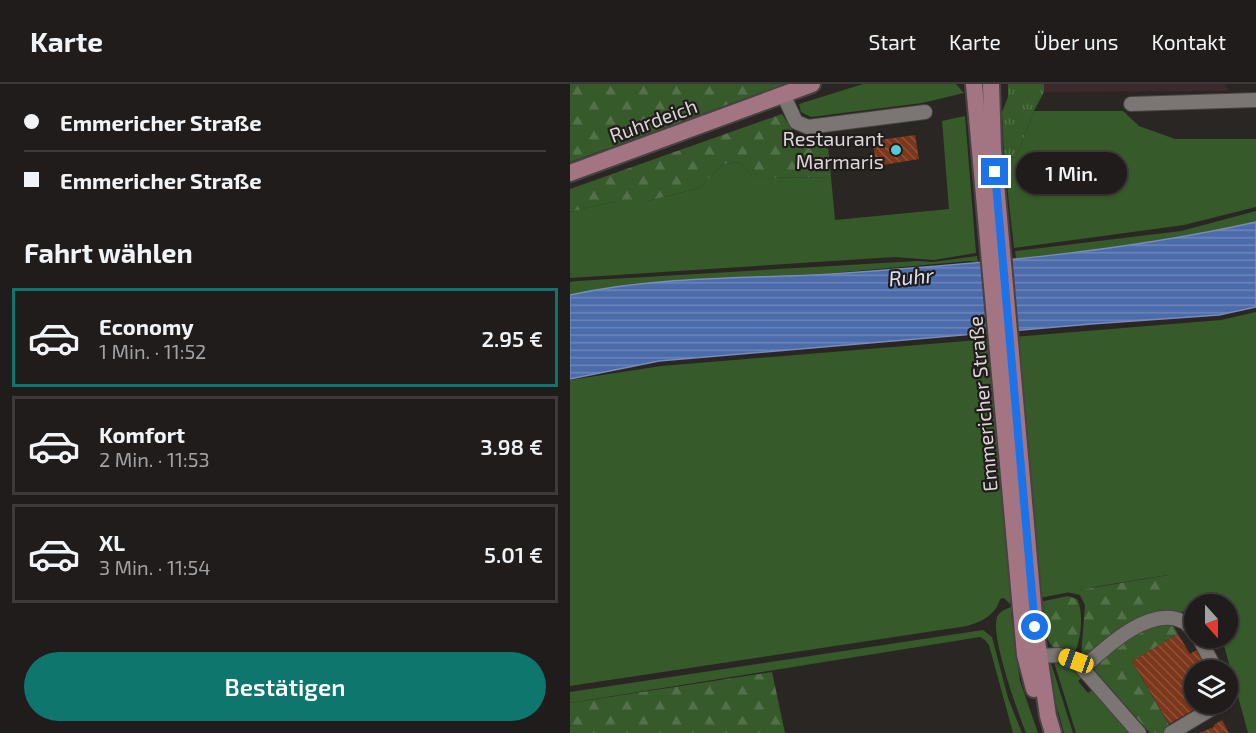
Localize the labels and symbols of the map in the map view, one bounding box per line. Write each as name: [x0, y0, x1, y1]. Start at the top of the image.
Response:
street label: Ruhrdeich: [606, 93, 700, 147]
place label: Restaurant Marmaris: [783, 126, 884, 173]
marker: Restaurant Marmaris: [889, 143, 903, 157]
callout: 1 Min.: [1016, 151, 1127, 193]
route end: [981, 158, 1008, 185]
water label: Ruhr: [887, 262, 935, 290]
street label: Emmericher Straße: [962, 315, 1002, 493]
north arrow: [1184, 594, 1238, 648]
route start: [1021, 613, 1048, 640]
car: [1056, 646, 1096, 676]

